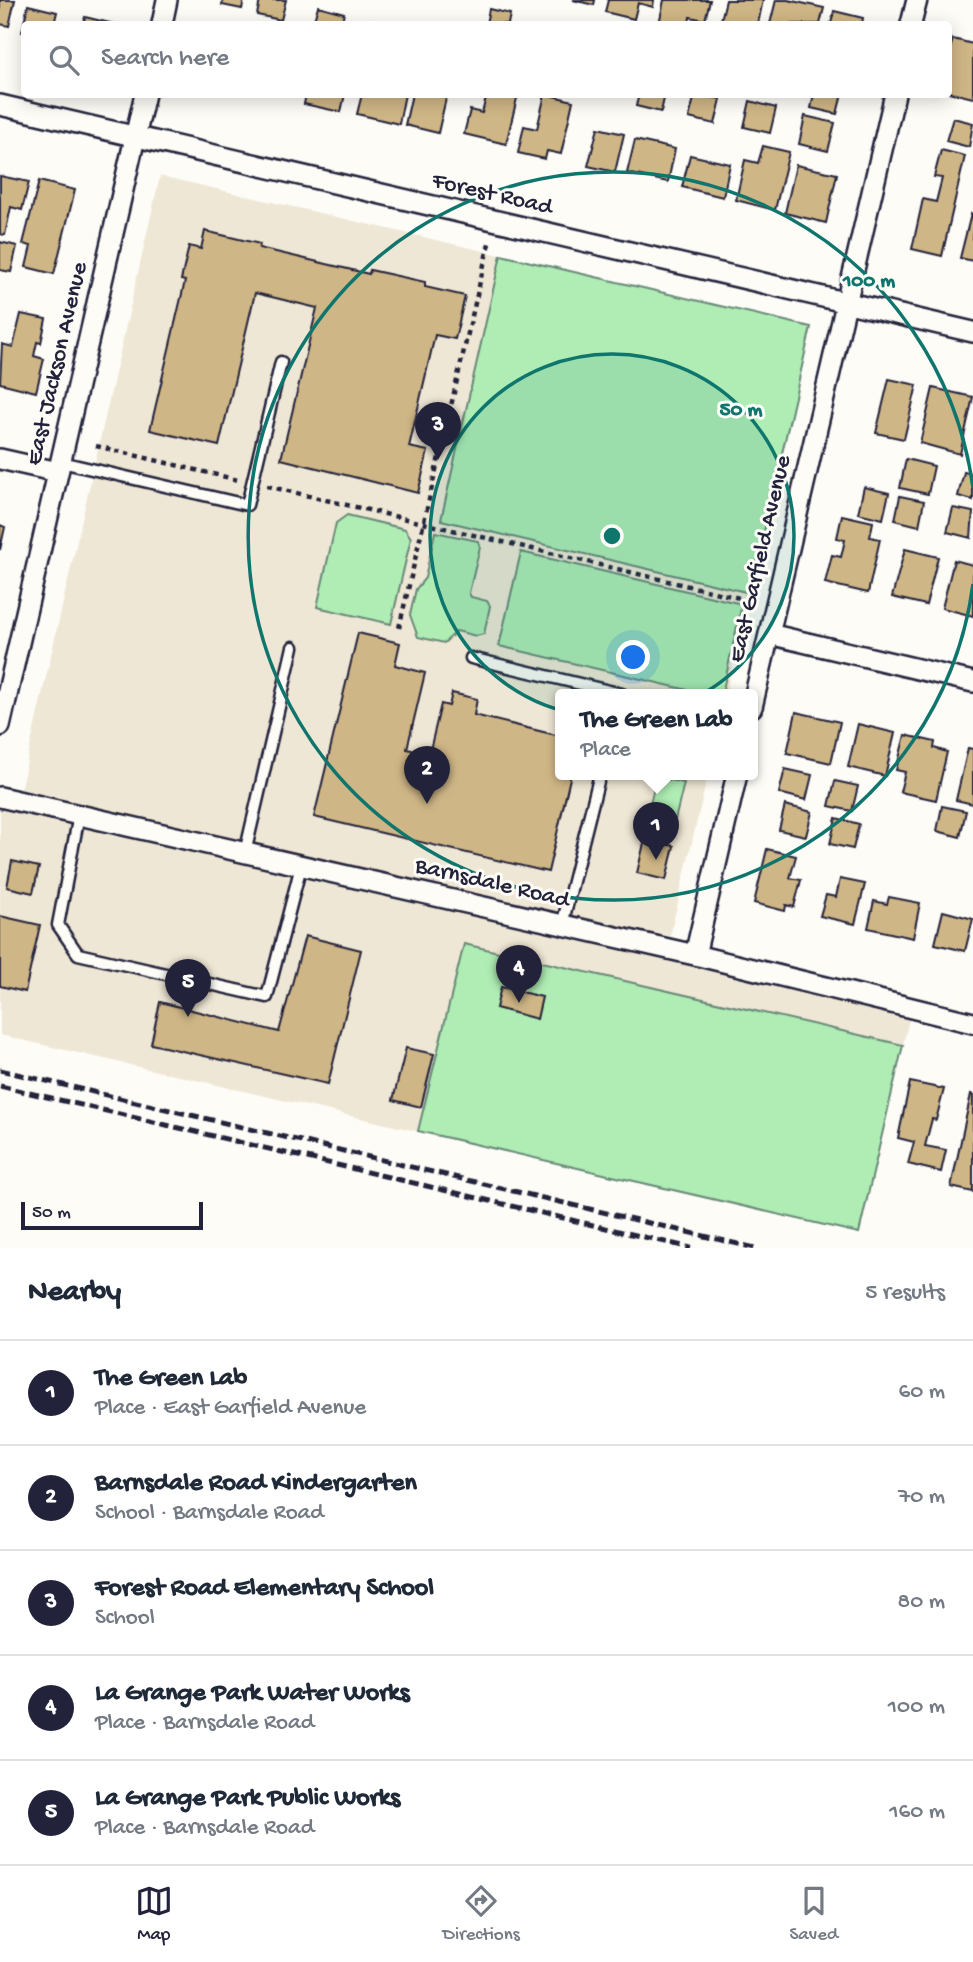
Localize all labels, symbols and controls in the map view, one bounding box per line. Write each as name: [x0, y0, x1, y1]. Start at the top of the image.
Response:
search box: [21, 21, 952, 98]
icon: search: [45, 41, 83, 79]
text: Search here: [101, 44, 229, 75]
street label: Forest Road: [428, 167, 557, 223]
street label: East Jackson Avenue: [20, 259, 96, 469]
text: 100 m: [842, 270, 895, 295]
text: 50 m: [720, 399, 763, 424]
pin: 3: [415, 402, 461, 460]
street label: East Garfield Avenue: [723, 452, 799, 665]
centre of rings: [600, 524, 624, 548]
your location: [616, 640, 650, 674]
popup: [555, 689, 758, 780]
text: The Green Lab: [580, 706, 733, 737]
text: Place: [580, 737, 631, 764]
pin: 2: [404, 746, 450, 804]
pin: 1: [633, 802, 679, 860]
street label: Barnsdale Road: [411, 852, 574, 916]
pin: 4: [496, 945, 542, 1003]
pin: 5: [165, 959, 211, 1017]
scale bar: [21, 1199, 203, 1231]
text: 50 m: [32, 1202, 71, 1225]
text: Nearby: [28, 1276, 121, 1311]
text: 5 results: [865, 1280, 945, 1307]
text: The Green Lab: [95, 1364, 247, 1395]
text: 1: [46, 1379, 56, 1406]
text: 60 m: [899, 1379, 945, 1406]
text: Place · East Garfield Avenue: [95, 1395, 366, 1422]
text: Barnsdale Road Kindergarten: [95, 1469, 417, 1500]
text: 2: [45, 1484, 57, 1511]
text: 70 m: [898, 1484, 945, 1511]
text: School · Barnsdale Road: [95, 1500, 324, 1527]
text: Forest Road Elementary School: [95, 1574, 434, 1605]
text: 3: [45, 1589, 57, 1616]
text: 80 m: [898, 1589, 945, 1616]
text: School: [95, 1605, 155, 1632]
text: La Grange Park Water Works: [95, 1679, 410, 1710]
text: 4: [46, 1694, 56, 1721]
text: 100 m: [888, 1694, 945, 1721]
text: Place · Barnsdale Road: [95, 1710, 314, 1737]
text: La Grange Park Public Works: [95, 1784, 400, 1815]
text: 5: [45, 1799, 57, 1826]
text: 160 m: [889, 1799, 945, 1826]
text: Place · Barnsdale Road: [95, 1815, 314, 1842]
tab: Map: [135, 1882, 173, 1947]
tab: Directions: [443, 1882, 520, 1947]
tab: Saved: [789, 1882, 838, 1947]

